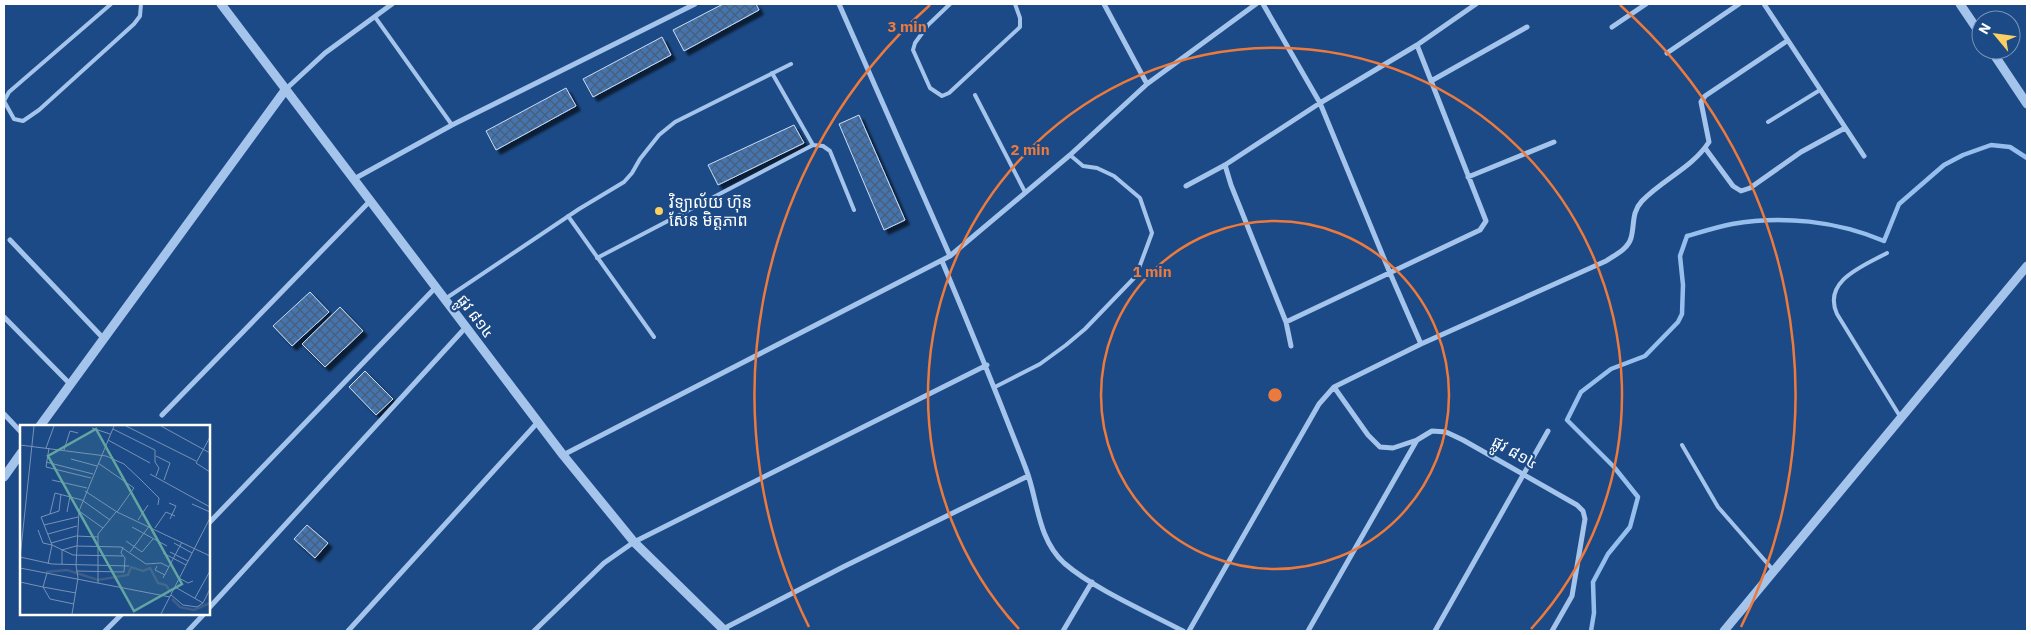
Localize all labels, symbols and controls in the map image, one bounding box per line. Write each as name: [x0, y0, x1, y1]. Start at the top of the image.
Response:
north arrow: [1971, 10, 2021, 60]
text: 3 min: [887, 17, 927, 36]
text: N: [1974, 20, 1995, 37]
text: 2 min: [1010, 140, 1050, 159]
place label: វិទ្យាល័យ ហ៊ុន សែន មិត្តភាព: [668, 192, 752, 230]
marker: វិទ្យាល័យ ហ៊ុន សែន មិត្តភាព: [653, 205, 665, 217]
text: 1 min: [1132, 262, 1172, 281]
street label: ផ្លូវ ៨១៤: [449, 290, 499, 345]
centre of rings: [1266, 386, 1284, 404]
inset map: [20, 425, 210, 615]
street label: ផ្លូវ ៨១៤: [1486, 431, 1541, 477]

